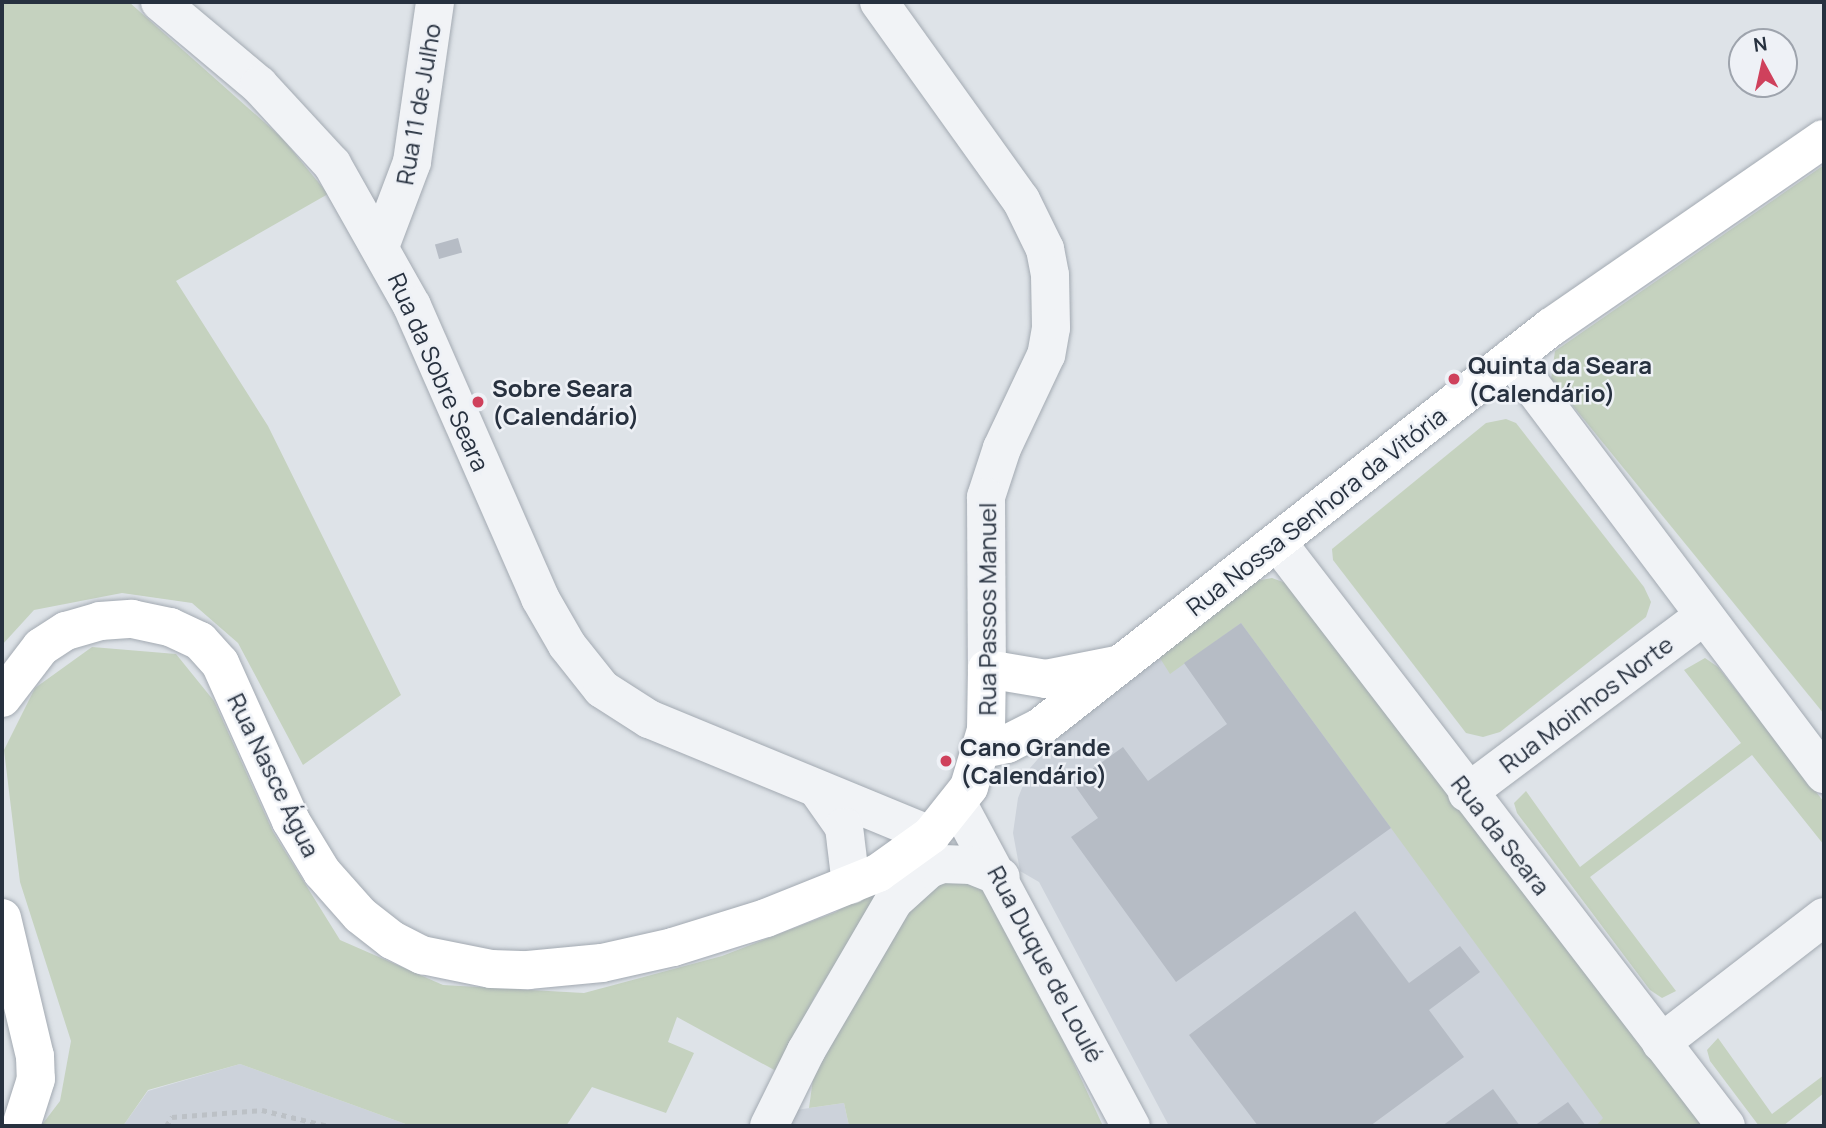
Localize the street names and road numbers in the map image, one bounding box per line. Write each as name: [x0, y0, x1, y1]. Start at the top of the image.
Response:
street label: Rua 11 de Julho: [390, 21, 446, 187]
street label: Rua da Sobre Seara: [382, 269, 496, 475]
street label: Rua Nossa Senhora da Vitória: [1180, 401, 1452, 621]
street label: Rua Passos Manuel: [973, 502, 1001, 716]
street label: Rua Moinhos Norte: [1494, 629, 1678, 779]
street label: Rua Nasce Água: [222, 688, 326, 862]
street label: Rua da Seara: [1446, 770, 1556, 900]
street label: Rua Duque de Loulé: [982, 861, 1110, 1067]

